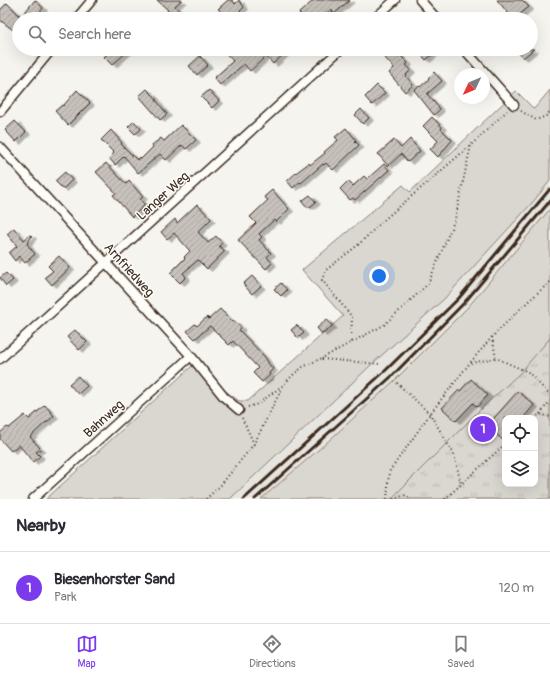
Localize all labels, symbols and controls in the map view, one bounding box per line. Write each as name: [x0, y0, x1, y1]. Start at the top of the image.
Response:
search box: [12, 12, 538, 56]
icon: search: [26, 23, 48, 45]
text: Search here: [58, 25, 131, 44]
north arrow: [454, 68, 490, 104]
street label: Langer Weg: [134, 168, 193, 224]
street label: Arnfriedweg: [101, 240, 158, 301]
your location: [369, 266, 389, 286]
street label: Bahnweg: [81, 396, 128, 441]
pin: 1: [470, 414, 496, 444]
map controls: [502, 415, 538, 487]
button: locate: [502, 415, 538, 451]
button: layers: [502, 451, 538, 487]
text: Nearby: [16, 515, 65, 536]
text: Biesenhorster Sand: [54, 570, 175, 589]
text: 1: [26, 580, 32, 596]
text: 120 m: [498, 580, 534, 596]
text: Park: [54, 589, 77, 605]
tab: Map: [76, 633, 98, 670]
tab: Directions: [249, 633, 296, 670]
tab: Saved: [447, 633, 474, 670]

